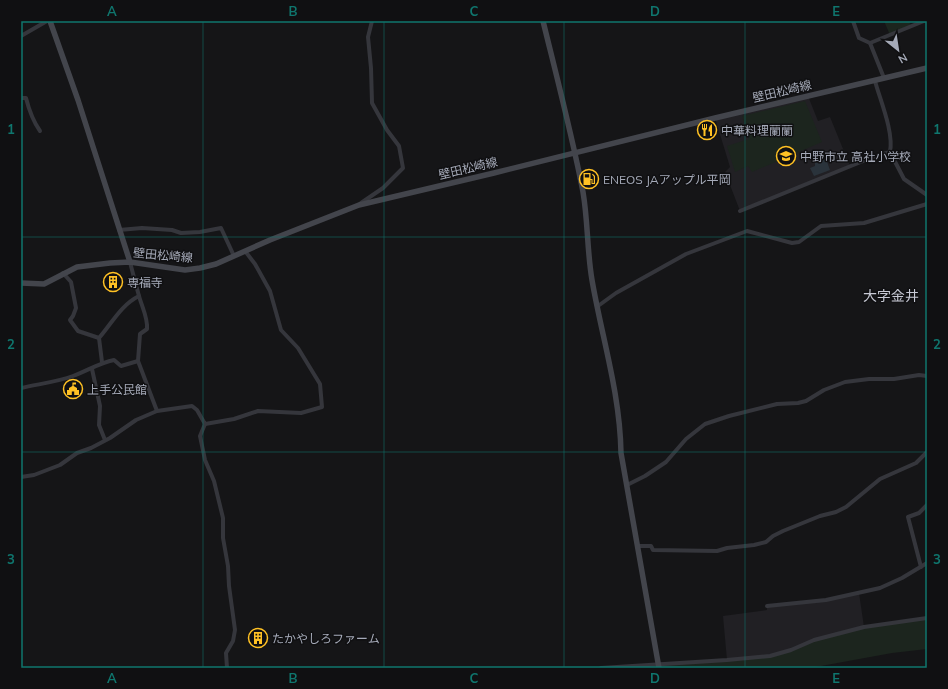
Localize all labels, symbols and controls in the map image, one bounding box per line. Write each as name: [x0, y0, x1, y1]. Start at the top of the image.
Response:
text: A: [107, 3, 117, 19]
text: B: [289, 3, 298, 19]
text: C: [470, 3, 479, 19]
text: D: [650, 3, 660, 19]
text: E: [832, 3, 840, 19]
north arrow: [878, 30, 918, 70]
text: N: [896, 51, 910, 67]
street label: 壁田松崎線: [751, 77, 813, 105]
restaurant icon: 中華料理蘭蘭: [696, 119, 718, 141]
text: 1: [7, 121, 15, 137]
text: 1: [933, 121, 941, 137]
place label: 中華料理蘭蘭: [721, 123, 793, 138]
school or university icon: 中野市立 高社小学校: [775, 145, 797, 167]
place label: 中野市立 高社小学校: [800, 149, 911, 164]
street label: 壁田松崎線: [437, 154, 499, 182]
fuel station icon: ENEOS JAアップル平岡: [578, 168, 600, 190]
place label: ENEOS JAアップル平岡: [603, 172, 731, 187]
street label: 壁田松崎線: [132, 245, 194, 265]
building icon: 専福寺: [102, 271, 124, 293]
place label: 専福寺: [127, 275, 163, 290]
district label: 大字金井: [863, 287, 919, 305]
text: 2: [7, 336, 15, 352]
text: 2: [933, 336, 941, 352]
public building icon: 上手公民館: [62, 378, 84, 400]
place label: 上手公民館: [87, 382, 147, 397]
text: 3: [7, 551, 15, 567]
text: 3: [933, 551, 941, 567]
building icon: たかやしろファーム: [247, 627, 269, 649]
place label: たかやしろファーム: [272, 631, 380, 646]
text: A: [107, 670, 117, 686]
text: B: [289, 670, 298, 686]
text: C: [470, 670, 479, 686]
text: D: [650, 670, 660, 686]
text: E: [832, 670, 840, 686]

